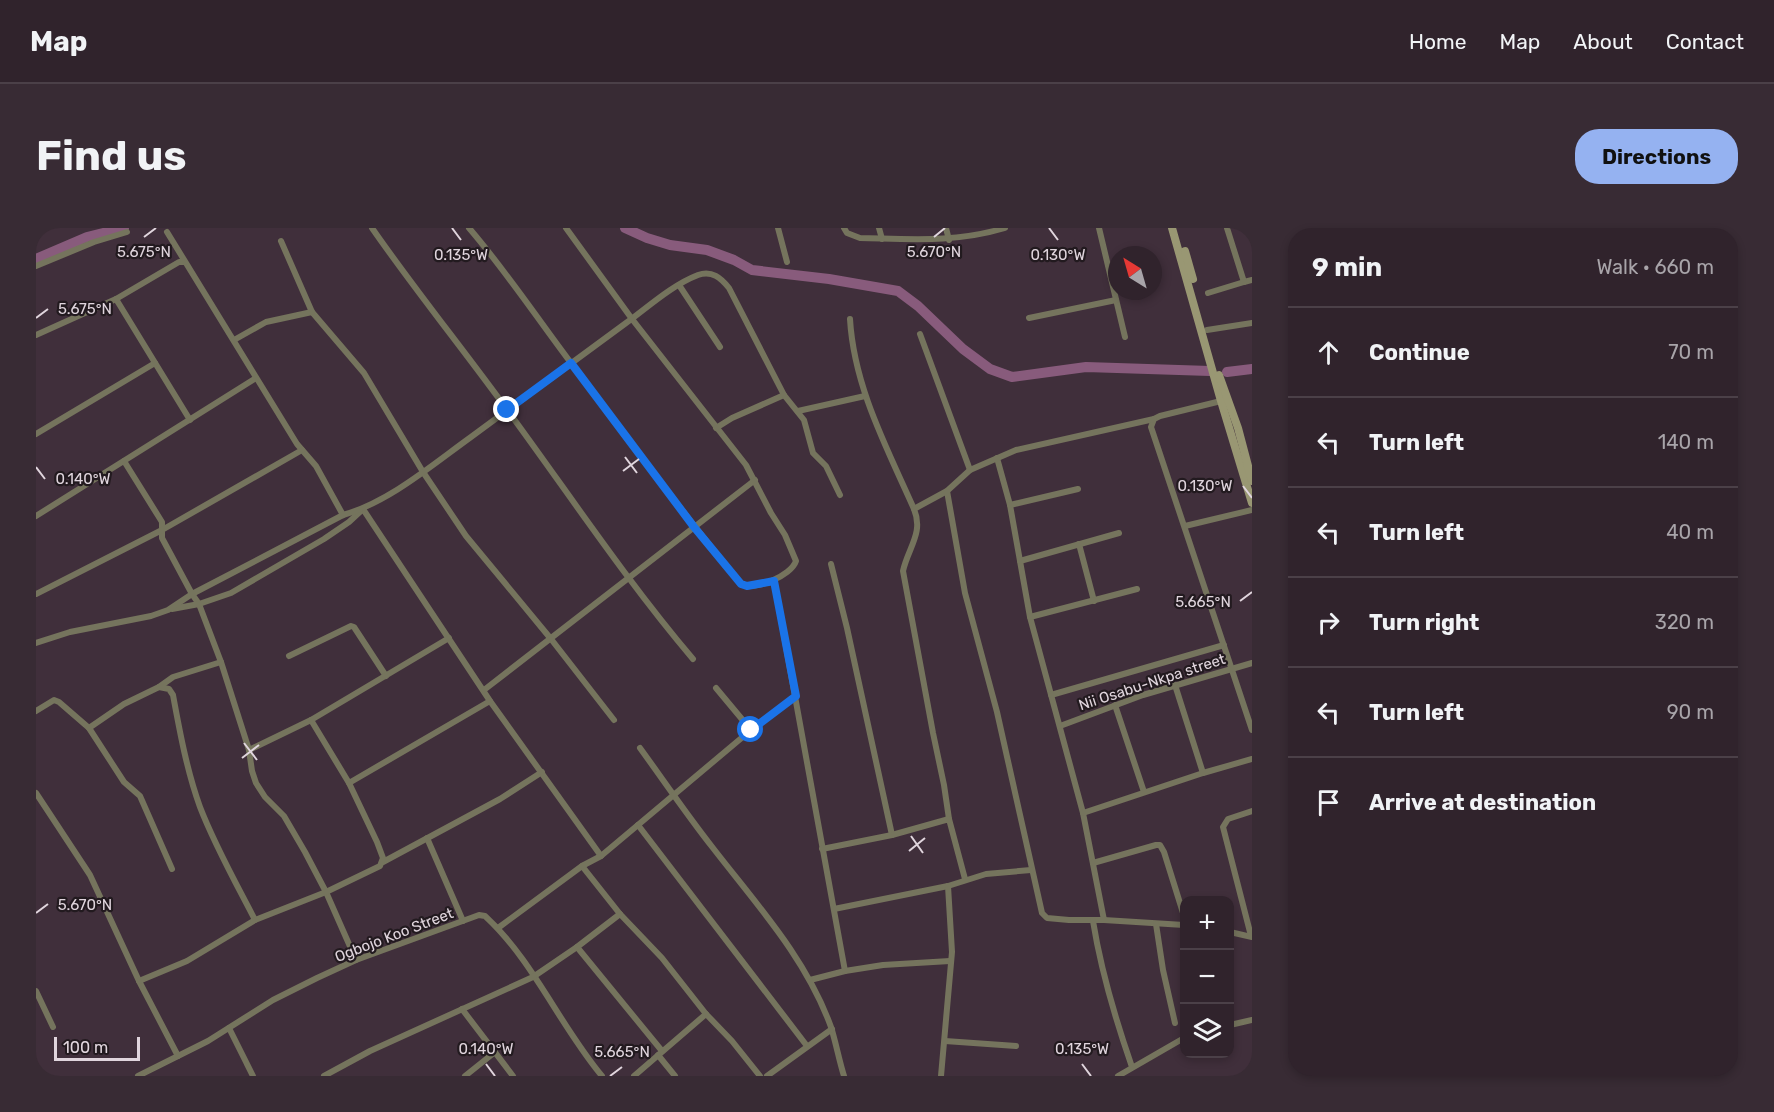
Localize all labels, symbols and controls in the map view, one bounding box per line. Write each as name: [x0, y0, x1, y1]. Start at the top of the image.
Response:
text: Map: [30, 25, 87, 58]
text: Home: [1409, 29, 1466, 54]
text: Map: [1499, 29, 1540, 54]
text: About: [1573, 29, 1633, 54]
text: Contact: [1666, 29, 1744, 54]
button: Directions: [1575, 129, 1738, 184]
text: Find us: [36, 131, 187, 181]
text: 5.675°N: [117, 243, 171, 261]
text: 5.670°N: [907, 243, 961, 261]
text: 0.135°W: [434, 246, 488, 264]
text: 0.130°W: [1031, 246, 1085, 264]
north arrow: [1108, 246, 1162, 300]
text: 9 min: [1312, 252, 1382, 283]
text: Walk · 660 m: [1596, 255, 1714, 279]
text: 5.675°N: [58, 300, 112, 318]
icon: ahead: [1312, 336, 1345, 369]
text: Continue: [1369, 339, 1470, 366]
text: 70 m: [1668, 340, 1714, 364]
route end: [493, 396, 519, 422]
icon: left: [1312, 426, 1345, 459]
text: Turn left: [1369, 429, 1464, 456]
text: 140 m: [1658, 430, 1714, 454]
text: 0.140°W: [55, 470, 111, 488]
text: 0.130°W: [1178, 477, 1232, 495]
icon: left: [1312, 516, 1345, 549]
text: Turn left: [1369, 519, 1464, 546]
text: 40 m: [1666, 520, 1714, 544]
text: 5.665°N: [1175, 593, 1231, 611]
icon: right: [1312, 606, 1345, 639]
text: Turn right: [1369, 609, 1479, 636]
text: 320 m: [1655, 610, 1714, 634]
street label: Nii Osabu-Nkpa street: [1076, 650, 1228, 714]
icon: left: [1312, 696, 1345, 729]
text: Turn left: [1369, 699, 1464, 726]
text: 90 m: [1667, 700, 1714, 724]
route start: [737, 716, 763, 742]
icon: arrive: [1312, 786, 1345, 819]
text: Arrive at destination: [1369, 789, 1596, 816]
text: 5.670°N: [58, 896, 112, 914]
map controls: [1180, 896, 1234, 1058]
button: +: [1180, 896, 1234, 950]
street label: Ogbojo Koo Street: [332, 904, 456, 966]
button: −: [1180, 950, 1234, 1004]
button: layers: [1180, 1004, 1234, 1058]
scale bar: [54, 1034, 140, 1062]
text: 100 m: [63, 1038, 108, 1057]
text: 0.140°W: [458, 1040, 514, 1058]
text: 0.135°W: [1055, 1040, 1109, 1058]
text: 5.665°N: [594, 1043, 650, 1061]

